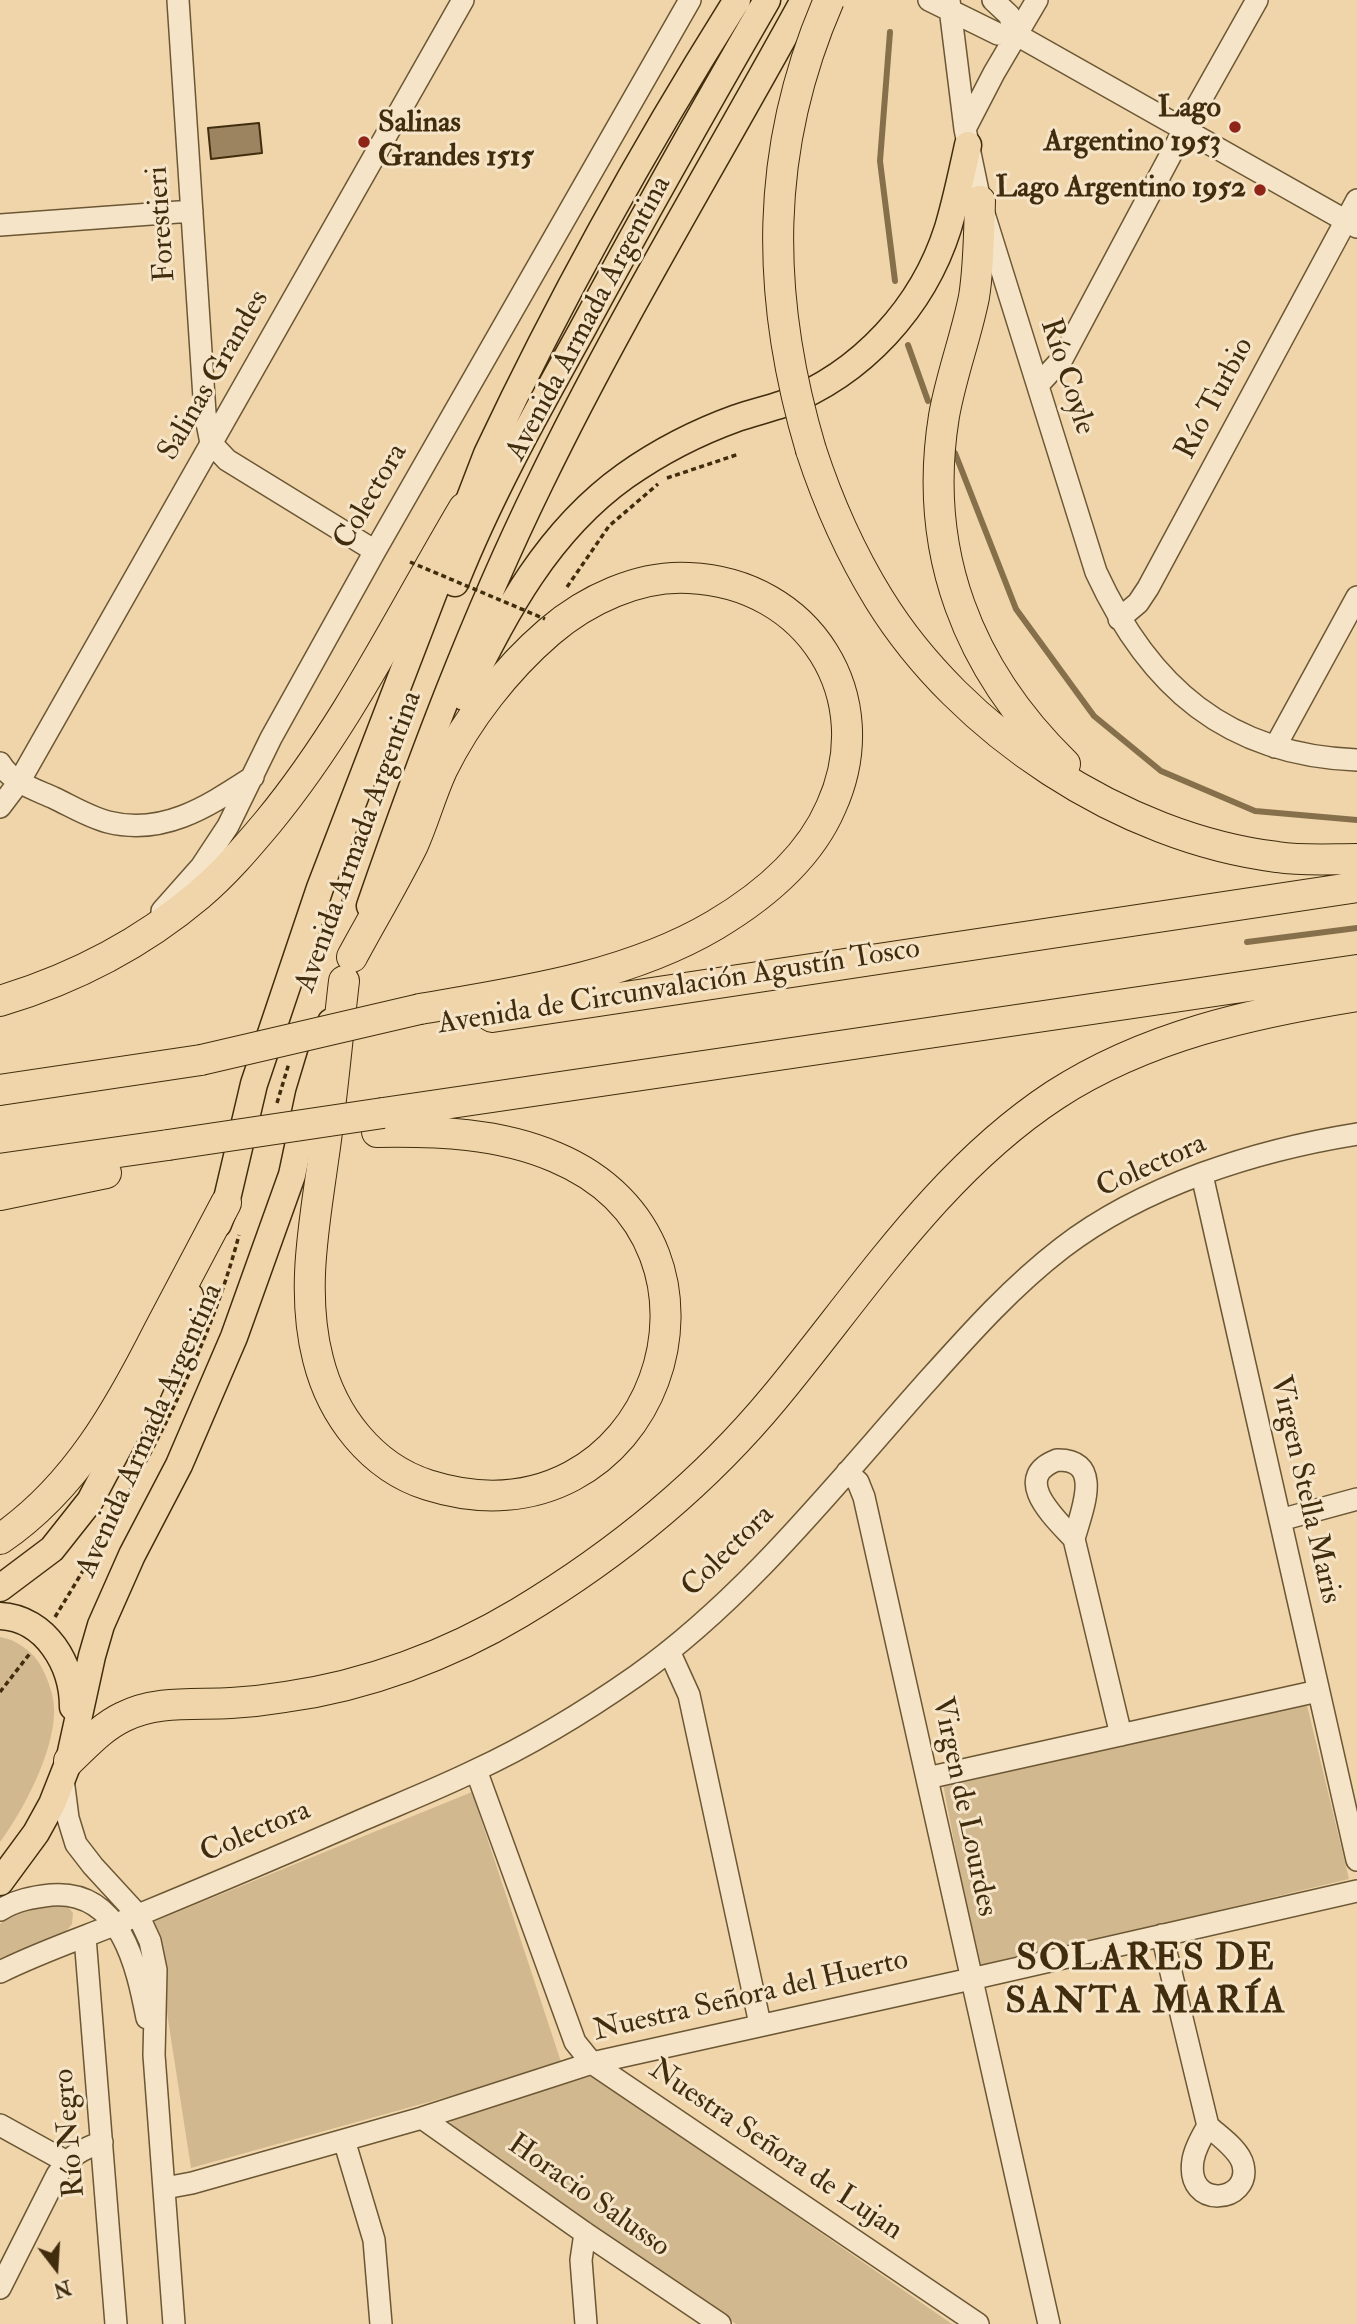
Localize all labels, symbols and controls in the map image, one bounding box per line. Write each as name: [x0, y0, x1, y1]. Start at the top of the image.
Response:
place label: Lago Argentino 1953: [1044, 92, 1221, 162]
place label: Salinas Grandes 1515: [378, 107, 534, 178]
marker: Lago Argentino 1953: [1227, 119, 1243, 135]
marker: Salinas Grandes 1515: [356, 134, 372, 150]
street label: Forestieri: [141, 165, 185, 283]
street label: Avenida Armada Argentina: [500, 170, 680, 468]
place label: Lago Argentino 1952: [996, 172, 1246, 208]
marker: Lago Argentino 1952: [1252, 182, 1268, 198]
street label: Salinas Grandes: [152, 284, 278, 468]
street label: Río Coyle: [1030, 315, 1102, 439]
street label: Río Turbio: [1169, 332, 1263, 466]
street label: Colectora: [327, 438, 417, 556]
street label: Avenida Armada Argentina: [289, 687, 431, 997]
street label: Avenida de Circunvalación Agustín Tosco: [435, 932, 923, 1044]
street label: Colectora: [1092, 1127, 1212, 1207]
street label: Avenida Armada Argentina: [70, 1279, 232, 1583]
street label: Virgen Stella Maris: [1260, 1373, 1348, 1607]
street label: Colectora: [675, 1498, 783, 1606]
street label: Virgen de Lourdes: [922, 1694, 1004, 1920]
street label: Colectora: [196, 1794, 316, 1872]
district label: SOLARES DE SANTA MARÍA: [1007, 1939, 1285, 2026]
street label: Nuestra Señora del Huerto: [590, 1943, 912, 2051]
street label: Nuestra Señora de Lujan: [641, 2053, 909, 2249]
street label: Río Negro: [47, 2067, 95, 2199]
street label: Horacio Salusso: [500, 2128, 676, 2266]
north arrow: [21, 2233, 91, 2303]
text: N: [51, 2274, 74, 2302]

